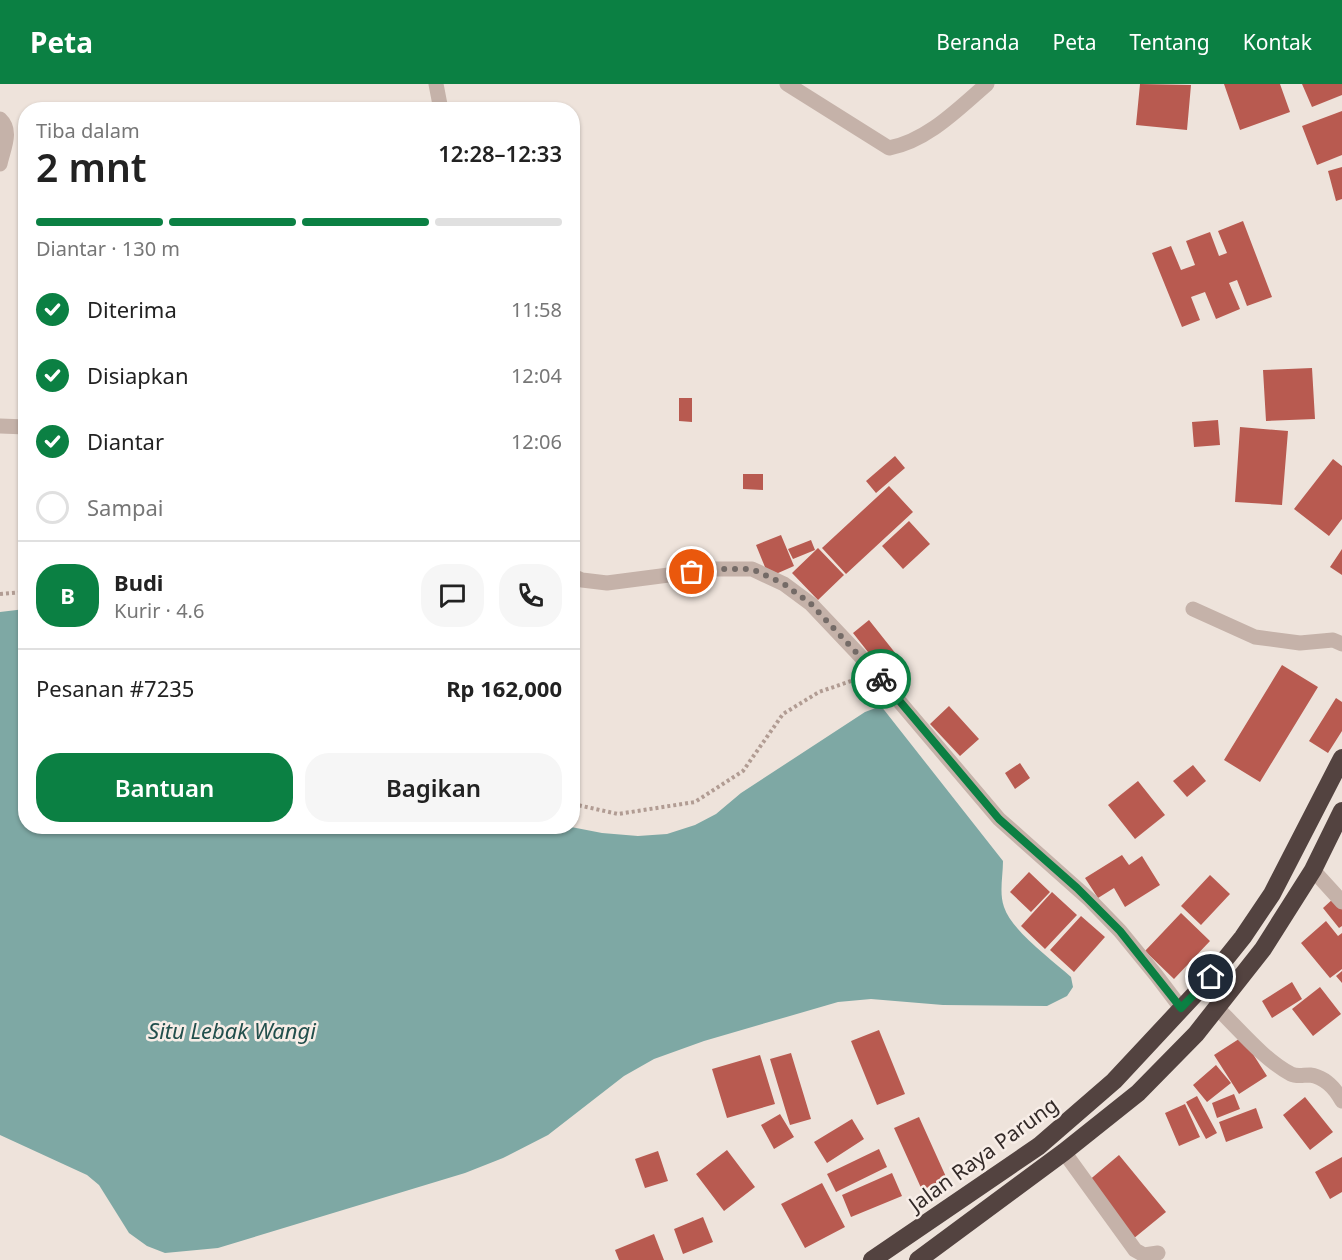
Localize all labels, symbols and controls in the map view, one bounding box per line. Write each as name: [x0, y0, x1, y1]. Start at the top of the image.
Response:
text: Peta: [30, 23, 93, 61]
text: Beranda: [936, 28, 1020, 56]
text: Peta: [1053, 28, 1096, 56]
text: Tentang: [1129, 28, 1210, 56]
text: Kontak: [1243, 28, 1312, 56]
text: Tiba dalam: [36, 117, 140, 144]
text: 12:28–12:33: [438, 138, 562, 168]
text: 2 mnt: [36, 140, 147, 193]
text: Diantar · 130 m: [36, 235, 180, 262]
icon: check: [36, 293, 69, 326]
text: Diterima: [87, 294, 177, 324]
text: 11:58: [511, 296, 562, 323]
icon: check: [36, 359, 69, 392]
text: Disiapkan: [87, 360, 189, 390]
text: 12:04: [511, 362, 562, 389]
icon: check: [36, 425, 69, 458]
text: Diantar: [87, 426, 164, 456]
text: 12:06: [511, 428, 562, 455]
text: Sampai: [87, 492, 164, 522]
pin: [666, 546, 717, 597]
icon: bag: [675, 555, 708, 588]
button: chat: [421, 564, 484, 627]
button: phone: [499, 564, 562, 627]
text: Budi: [114, 567, 163, 597]
text: B: [60, 580, 75, 610]
text: Kurir · 4.6: [114, 597, 204, 624]
courier: [851, 649, 911, 709]
icon: bike: [865, 663, 898, 696]
text: Pesanan #7235: [36, 673, 194, 703]
text: Rp 162,000: [446, 673, 562, 703]
button: Bantuan: [36, 753, 293, 822]
button: Bagikan: [305, 753, 562, 822]
pin: [1185, 951, 1236, 1002]
icon: home: [1194, 960, 1227, 993]
water label: Situ Lebak Wangi: [148, 1015, 316, 1045]
street label: Jalan Raya Parung: [901, 1090, 1063, 1219]

